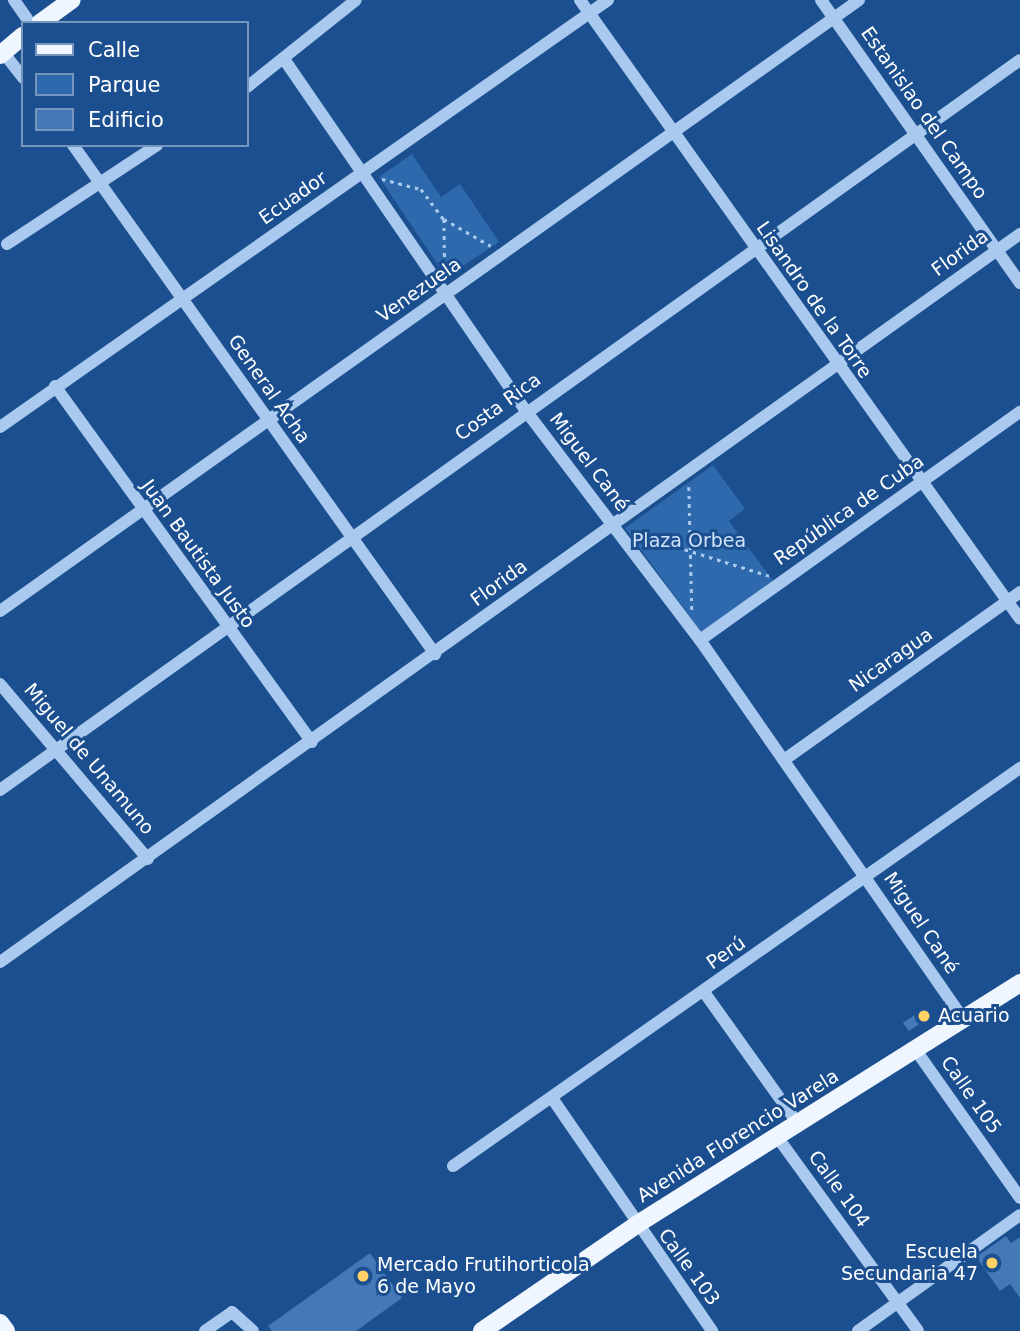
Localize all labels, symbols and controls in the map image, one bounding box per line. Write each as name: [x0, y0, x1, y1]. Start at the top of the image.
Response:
legend: [21, 21, 248, 147]
street label: Estanislao del Campo: [856, 23, 992, 203]
text: Calle: [88, 38, 140, 62]
text: Parque: [88, 73, 160, 97]
text: Edificio: [88, 108, 164, 132]
street label: Ecuador: [255, 166, 331, 230]
street label: Lisandro de la Torre: [751, 217, 877, 383]
street label: Florida: [927, 225, 993, 281]
street label: Venezuela: [372, 253, 466, 327]
street label: General Acha: [223, 330, 315, 448]
street label: Costa Rica: [451, 368, 545, 446]
street label: Miguel Cané: [545, 408, 633, 516]
street label: República de Cuba: [770, 450, 928, 570]
street label: Juan Bautista Justo: [136, 475, 260, 633]
park label: Plaza Orbea: [632, 530, 746, 552]
street label: Florida: [466, 555, 532, 611]
street label: Nicaragua: [845, 623, 937, 697]
street label: Miguel de Unamuno: [19, 679, 159, 839]
street label: Miguel Cané: [879, 868, 963, 978]
street label: Perú: [702, 932, 750, 974]
place label: Acuario: [938, 1005, 1010, 1027]
marker: Acuario: [916, 1008, 932, 1024]
street label: Calle 105: [936, 1052, 1006, 1138]
street label: Avenida Florencio Varela: [633, 1064, 843, 1208]
street label: Calle 104: [803, 1146, 875, 1232]
street label: Calle 103: [653, 1224, 725, 1310]
place label: Escuela Secundaria 47: [841, 1241, 978, 1285]
place label: Mercado Frutihorticola 6 de Mayo: [377, 1254, 590, 1298]
marker: Escuela Secundaria 47: [984, 1255, 1000, 1271]
marker: Mercado Frutihorticola 6 de Mayo: [355, 1268, 371, 1284]

